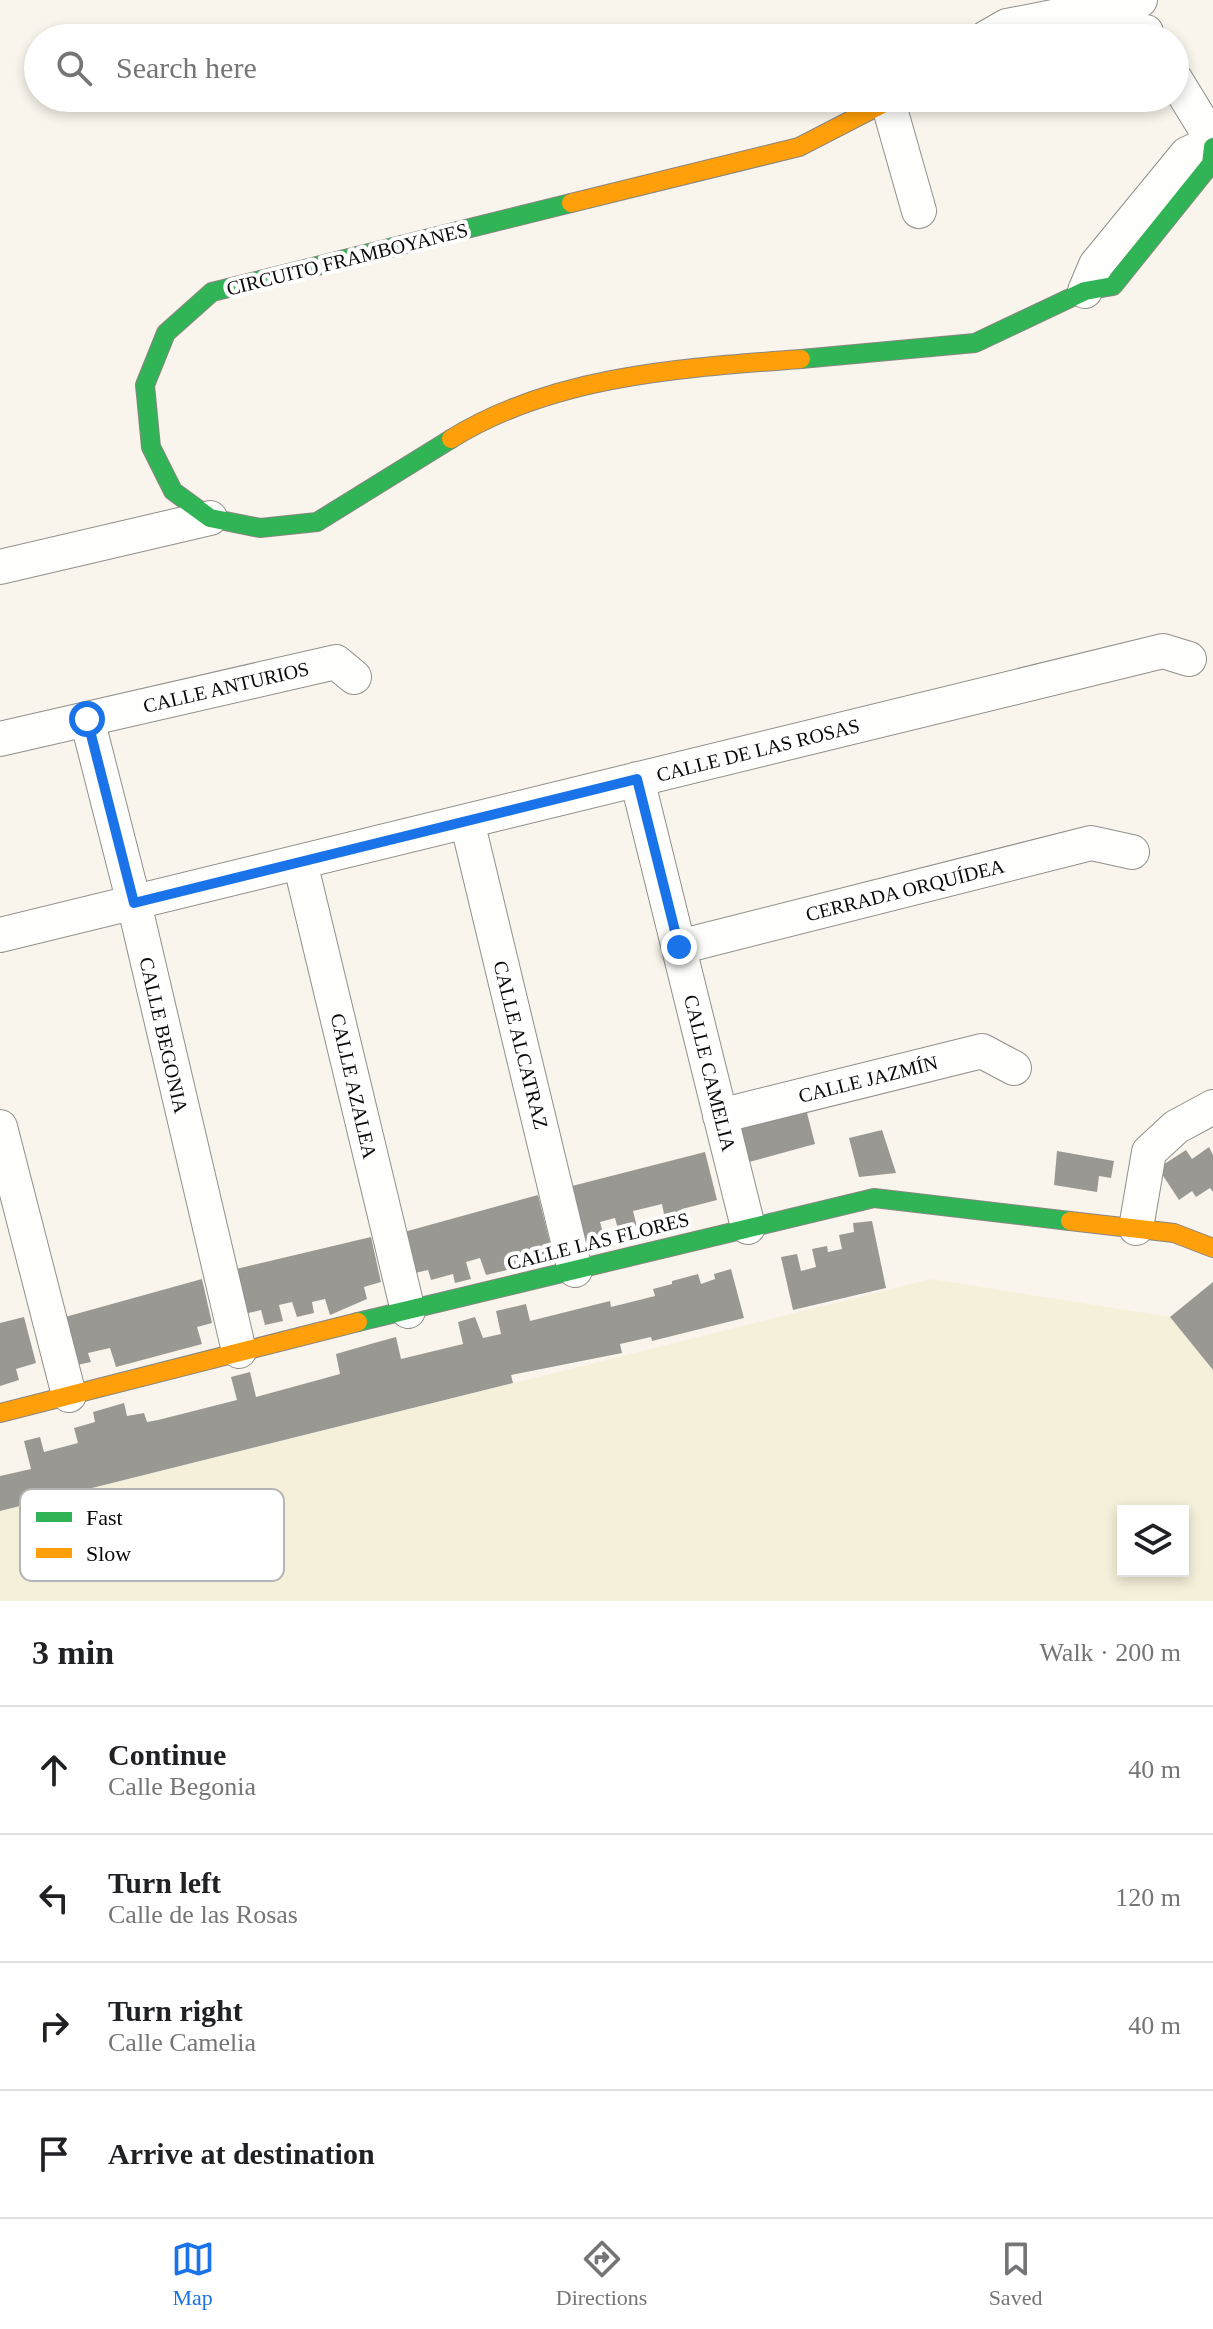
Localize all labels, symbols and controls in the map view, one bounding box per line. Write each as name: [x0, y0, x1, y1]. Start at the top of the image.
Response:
search box: [24, 24, 1189, 112]
icon: search: [52, 46, 96, 90]
text: Search here: [116, 51, 257, 84]
street label: CIRCUITO FRAMBOYANES: [224, 218, 470, 300]
street label: CALLE ANTURIOS: [141, 657, 311, 717]
route start: [69, 701, 105, 737]
street label: CALLE DE LAS ROSAS: [654, 714, 862, 786]
street label: CERRADA ORQUÍDEA: [803, 855, 1007, 925]
route end: [661, 929, 697, 965]
street label: CALLE BEGONIA: [135, 955, 193, 1116]
street label: CALLE ALCATRAZ: [489, 959, 553, 1131]
street label: CALLE CAMELIA: [680, 992, 740, 1154]
street label: CALLE AZALEA: [327, 1011, 382, 1161]
street label: CALLE JAZMÍN: [796, 1051, 940, 1107]
street label: CALLE LAS FLORES: [505, 1208, 691, 1274]
legend: [20, 1489, 284, 1581]
text: Fast: [86, 1505, 123, 1530]
map controls: [1117, 1505, 1189, 1577]
button: layers: [1117, 1505, 1189, 1577]
text: Slow: [86, 1541, 131, 1566]
text: 3 min: [32, 1634, 114, 1671]
text: Walk · 200 m: [1039, 1638, 1181, 1667]
text: Continue: [108, 1738, 226, 1771]
icon: ahead: [32, 1748, 76, 1792]
text: 40 m: [1128, 1755, 1181, 1784]
text: Calle Begonia: [108, 1772, 256, 1801]
text: Turn left: [108, 1866, 221, 1899]
icon: left: [32, 1876, 76, 1920]
text: 120 m: [1115, 1883, 1181, 1912]
text: Calle de las Rosas: [108, 1900, 298, 1929]
text: Turn right: [108, 1994, 243, 2027]
icon: right: [32, 2004, 76, 2048]
text: 40 m: [1128, 2011, 1181, 2040]
text: Calle Camelia: [108, 2028, 256, 2057]
icon: arrive: [32, 2132, 76, 2176]
text: Arrive at destination: [108, 2137, 375, 2170]
tab: Map: [171, 2237, 215, 2311]
tab: Directions: [556, 2237, 647, 2311]
tab: Saved: [989, 2237, 1042, 2311]

